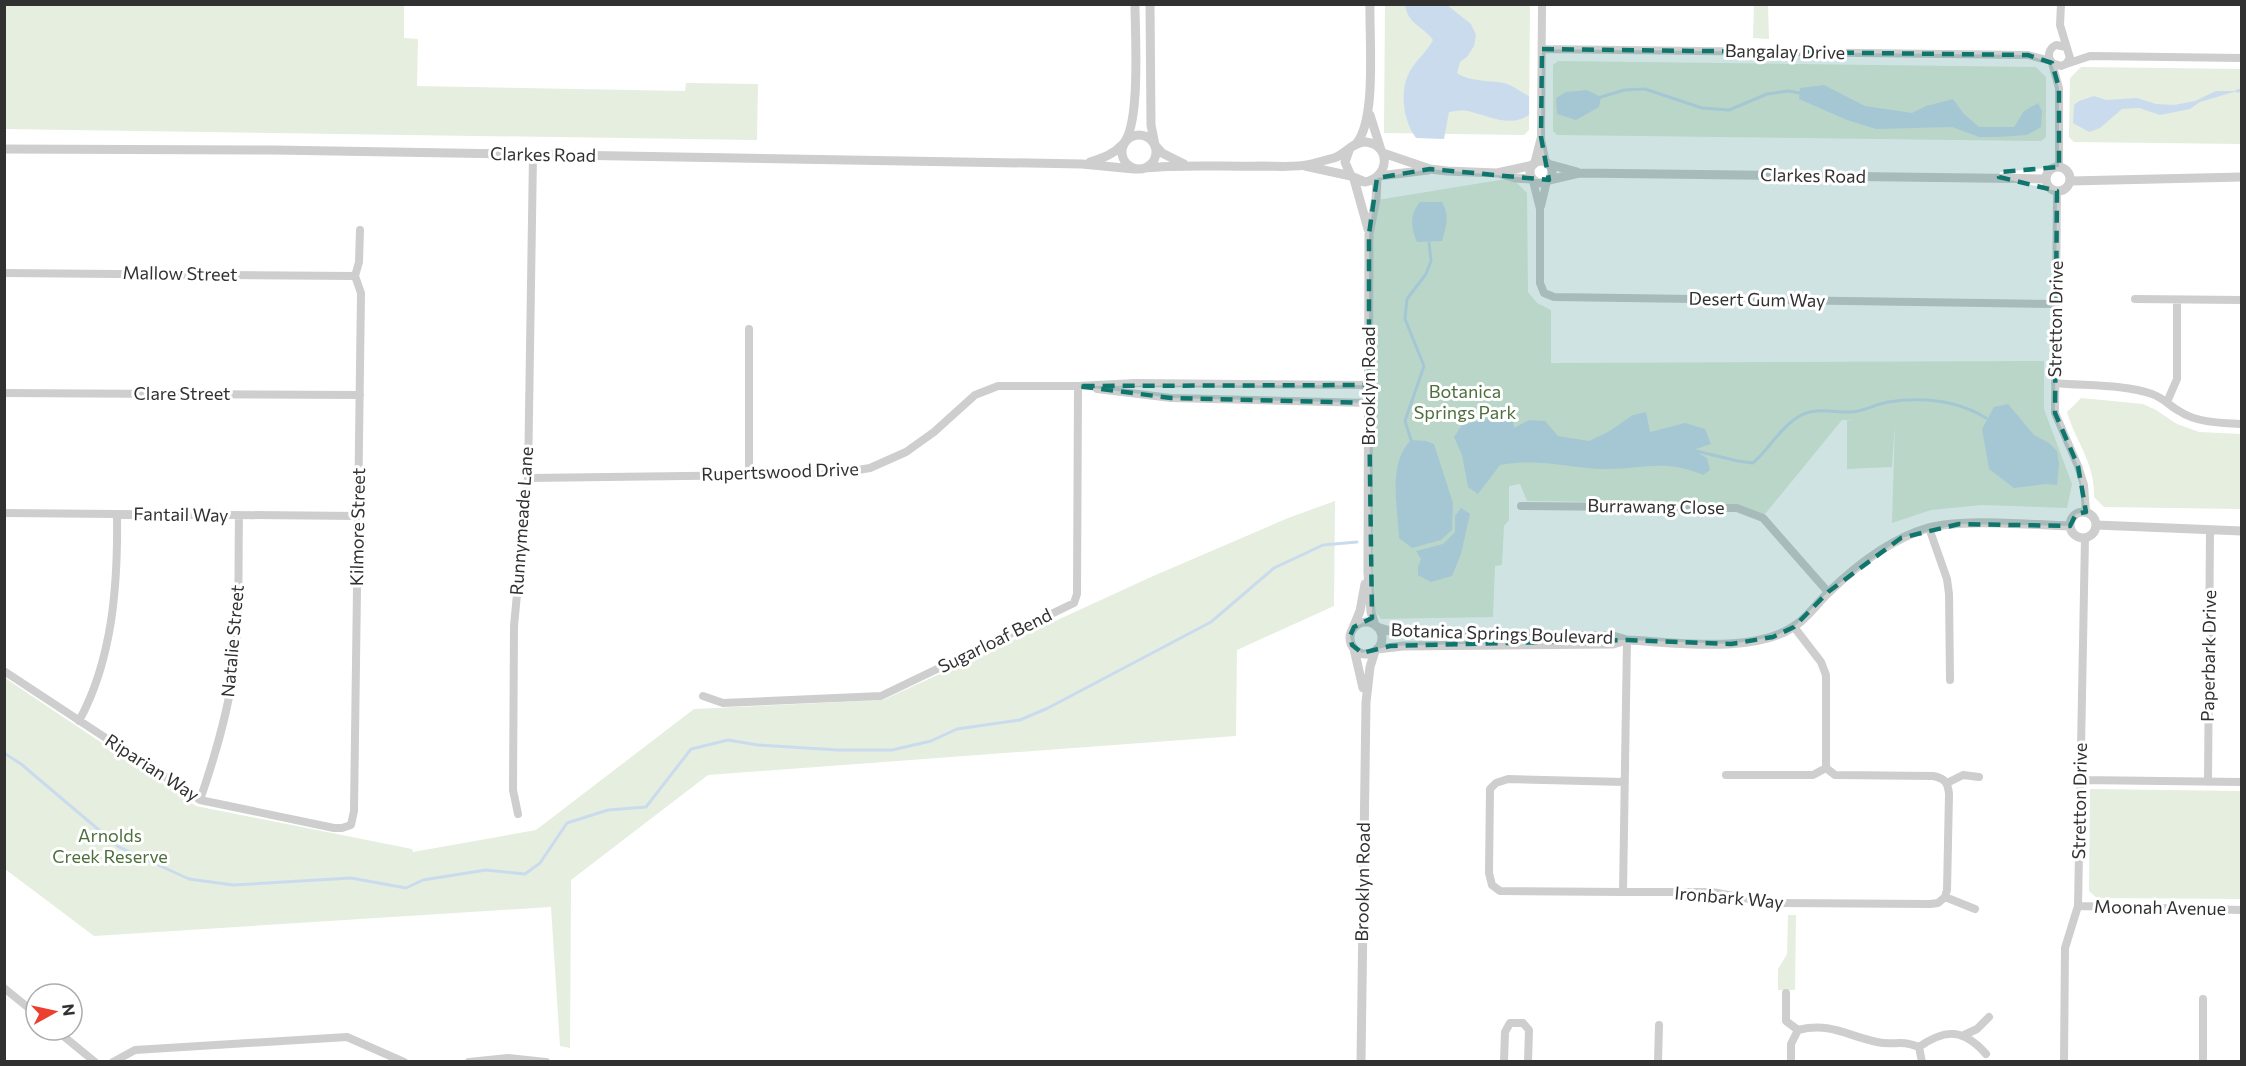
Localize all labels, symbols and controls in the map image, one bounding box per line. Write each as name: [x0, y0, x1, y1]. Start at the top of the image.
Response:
street label: Bangalay Drive: [1725, 39, 1845, 63]
street label: Clarkes Road: [490, 142, 596, 166]
street label: Clarkes Road: [1760, 163, 1866, 187]
street label: Stretton Drive: [2043, 260, 2067, 377]
street label: Mallow Street: [122, 261, 238, 285]
street label: Desert Gum Way: [1688, 287, 1826, 311]
street label: Brooklyn Road: [1357, 326, 1379, 446]
park label: Botanica Springs Park: [1414, 380, 1516, 423]
street label: Clare Street: [133, 382, 231, 404]
street label: Runnymeade Lane: [505, 446, 537, 596]
street label: Rupertswood Drive: [701, 457, 859, 485]
street label: Kilmore Street: [345, 468, 369, 586]
street label: Burrawang Close: [1587, 494, 1725, 518]
street label: Fantail Way: [133, 502, 229, 526]
street label: Natalie Street: [216, 584, 248, 698]
street label: Paperbark Drive: [2196, 590, 2220, 722]
street label: Sugarloaf Bend: [934, 603, 1055, 677]
street label: Botanica Springs Boulevard: [1390, 618, 1614, 648]
street label: Riparian Way: [101, 729, 204, 806]
street label: Stretton Drive: [2067, 742, 2091, 859]
street label: Brooklyn Road: [1350, 822, 1374, 942]
park label: Arnolds Creek Reserve: [52, 824, 168, 867]
street label: Ironbark Way: [1674, 881, 1785, 913]
street label: Moonah Avenue: [2094, 895, 2226, 919]
north arrow: [24, 982, 84, 1042]
text: N: [59, 1003, 80, 1017]

